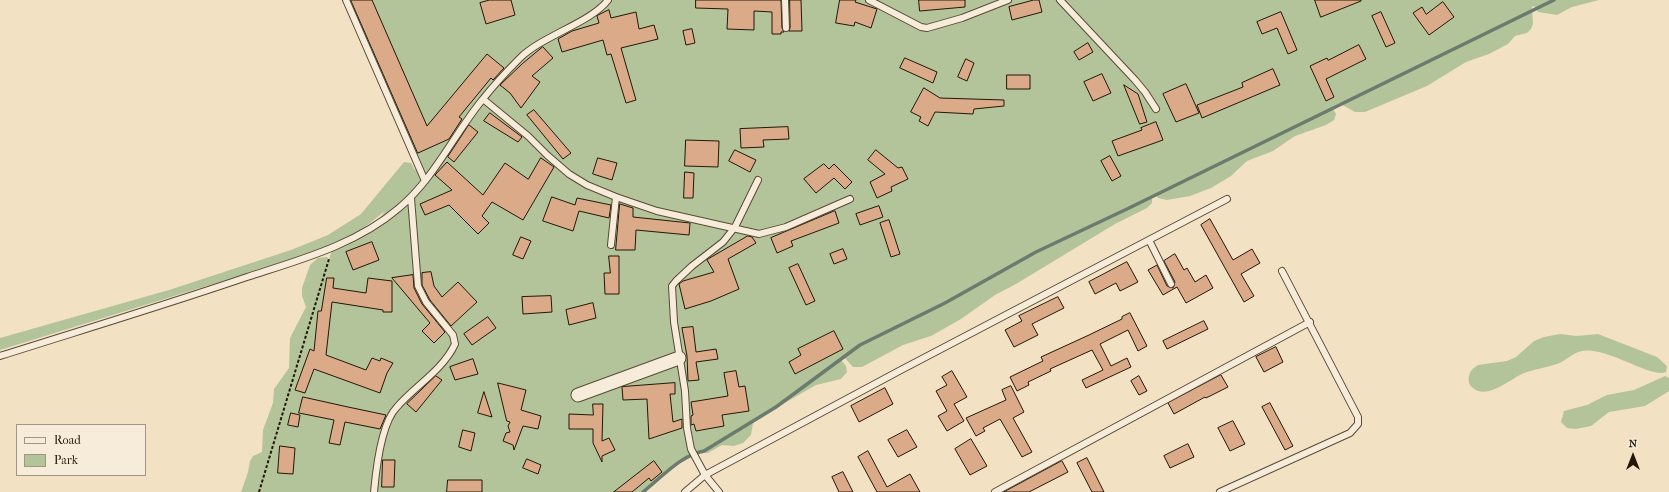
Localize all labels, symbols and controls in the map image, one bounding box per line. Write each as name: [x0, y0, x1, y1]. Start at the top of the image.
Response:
legend: [16, 424, 146, 476]
text: Road: [54, 433, 81, 447]
north arrow: [1613, 436, 1653, 476]
text: N: [1629, 437, 1637, 450]
text: Park: [54, 453, 78, 467]

